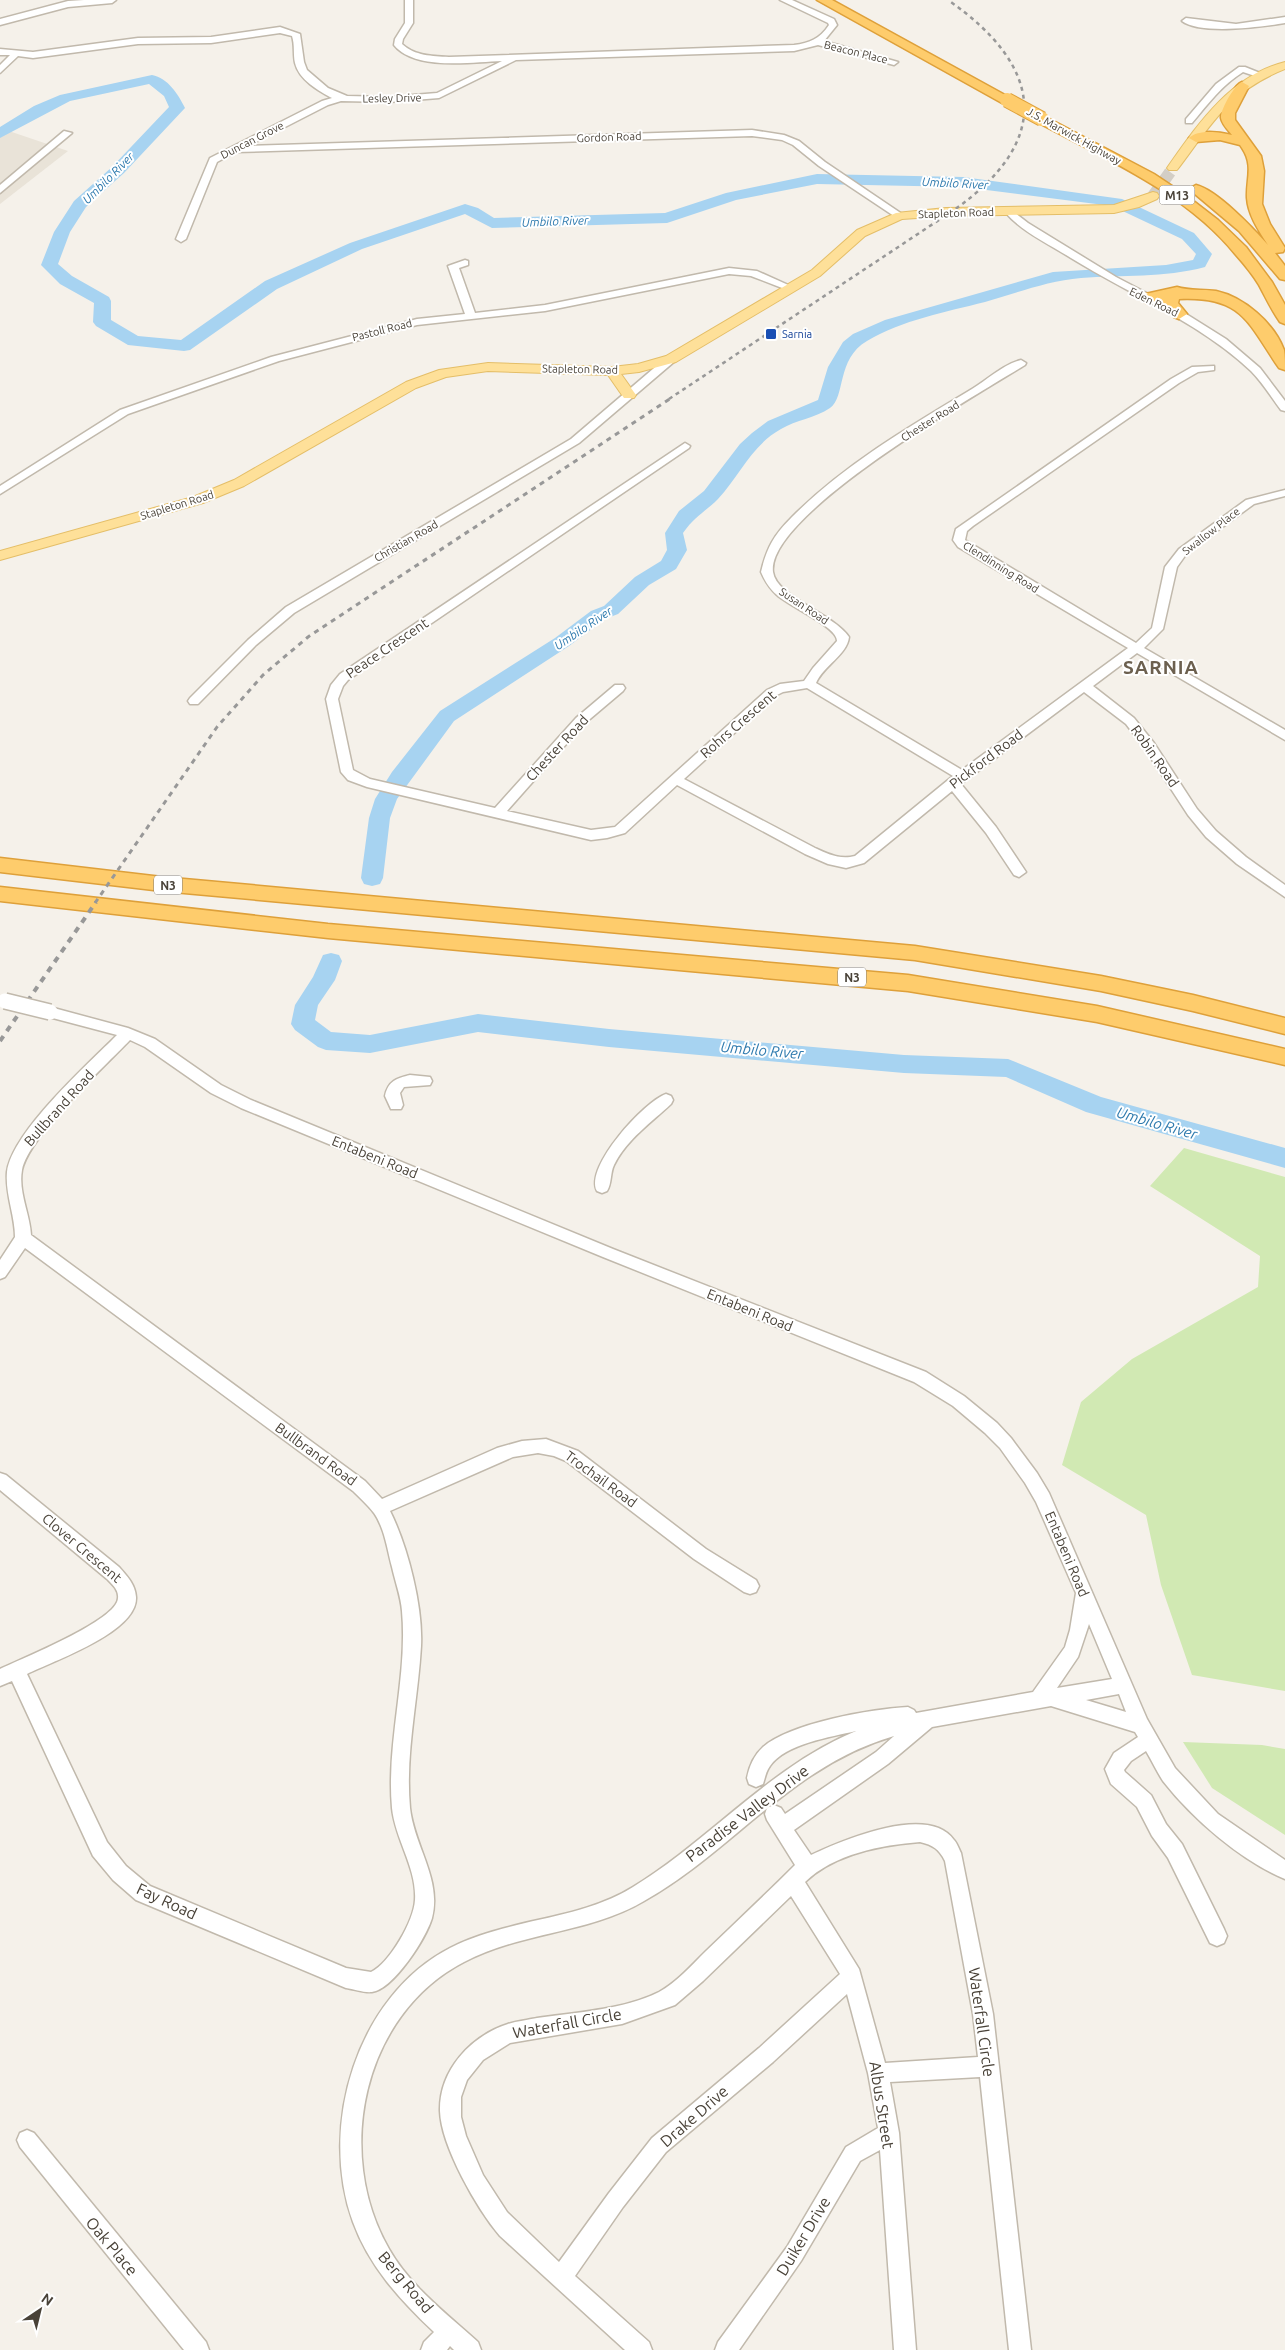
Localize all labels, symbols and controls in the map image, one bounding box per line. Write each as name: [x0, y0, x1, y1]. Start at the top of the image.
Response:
street label: Beacon Place: [823, 38, 889, 66]
street label: Lesley Drive: [362, 91, 422, 105]
street label: J.S. Marwick Highway: [1025, 105, 1124, 167]
street label: Duncan Grove: [218, 119, 286, 161]
street label: Gordon Road: [576, 130, 642, 144]
water label: Umbilo River: [80, 150, 136, 206]
water label: Umbilo River: [921, 175, 989, 191]
road number: M13: [1160, 186, 1194, 204]
street label: Stapleton Road: [918, 206, 994, 220]
water label: Umbilo River: [521, 213, 589, 229]
street label: Eden Road: [1128, 285, 1180, 319]
street label: Pastoll Road: [351, 317, 413, 343]
marker: Sarnia: [764, 327, 778, 341]
place label: Sarnia: [782, 328, 812, 340]
street label: Stapleton Road: [542, 362, 618, 376]
street label: Chester Road: [899, 398, 961, 444]
street label: Stapleton Road: [139, 488, 215, 522]
street label: Swallow Place: [1180, 505, 1242, 557]
street label: Christian Road: [372, 518, 440, 564]
street label: Clendinning Road: [961, 539, 1041, 595]
street label: Susan Road: [777, 585, 831, 627]
water label: Umbilo River: [552, 604, 615, 652]
street label: Peace Crescent: [343, 614, 432, 681]
district label: SARNIA: [1123, 656, 1199, 678]
street label: Rohrs Crescent: [697, 687, 779, 761]
street label: Chester Road: [522, 712, 592, 784]
street label: Robin Road: [1128, 722, 1182, 790]
street label: Pickford Road: [946, 726, 1026, 792]
road number: N3: [154, 876, 182, 894]
road number: N3: [838, 968, 866, 986]
water label: Umbilo River: [720, 1038, 806, 1062]
street label: Bullbrand Road: [21, 1067, 97, 1149]
water label: Umbilo River: [1115, 1103, 1201, 1143]
street label: Entabeni Road: [330, 1132, 420, 1182]
street label: Entabeni Road: [705, 1285, 795, 1335]
street label: Bullbrand Road: [272, 1419, 360, 1489]
street label: Trochail Road: [562, 1448, 640, 1510]
street label: Entabeni Road: [1042, 1509, 1092, 1599]
street label: Clover Crescent: [39, 1510, 125, 1586]
street label: Paradise Valley Drive: [682, 1761, 812, 1865]
street label: Fay Road: [134, 1879, 200, 1923]
street label: Waterfall Circle: [965, 1966, 999, 2078]
street label: Waterfall Circle: [511, 2005, 623, 2041]
street label: Albus Street: [866, 2060, 898, 2151]
street label: Drake Drive: [657, 2082, 731, 2150]
street label: Duiker Drive: [772, 2193, 834, 2279]
street label: Oak Place: [82, 2213, 142, 2279]
street label: Berg Road: [375, 2248, 437, 2316]
north arrow: [15, 2285, 65, 2335]
text: N: [39, 2290, 56, 2309]

